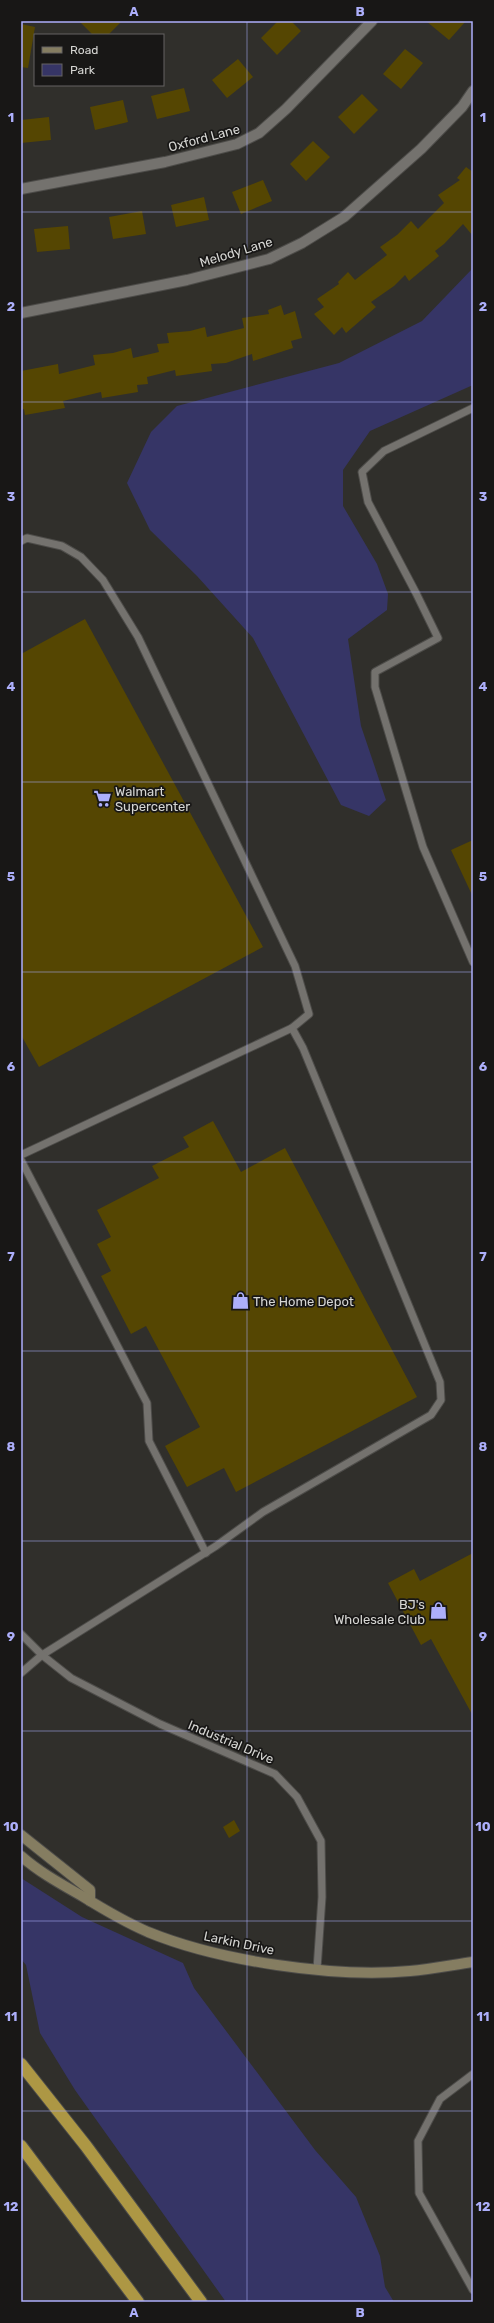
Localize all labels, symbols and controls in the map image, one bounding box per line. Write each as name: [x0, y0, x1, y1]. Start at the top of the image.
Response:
text: A: [129, 4, 139, 19]
text: B: [355, 4, 365, 19]
legend: [34, 34, 164, 86]
text: Road: [70, 43, 98, 57]
text: Park: [70, 63, 96, 77]
text: 1: [8, 110, 14, 125]
text: 1: [480, 110, 486, 125]
street label: Oxford Lane: [167, 121, 241, 155]
street label: Melody Lane: [198, 234, 274, 270]
text: 2: [7, 299, 15, 314]
text: 2: [479, 299, 487, 314]
text: 3: [7, 489, 16, 504]
text: 3: [479, 489, 488, 504]
text: 4: [7, 679, 16, 694]
text: 4: [479, 679, 488, 694]
place label: Walmart Supercenter: [115, 784, 190, 814]
supermarket icon: Walmart Supercenter: [92, 788, 112, 808]
text: 5: [7, 869, 15, 884]
text: 5: [479, 869, 487, 884]
text: 6: [7, 1059, 16, 1074]
text: 6: [479, 1059, 488, 1074]
text: 7: [7, 1249, 15, 1264]
text: 7: [479, 1249, 487, 1264]
shop icon: The Home Depot: [230, 1291, 250, 1311]
place label: The Home Depot: [253, 1294, 354, 1309]
text: 8: [7, 1439, 16, 1454]
text: 8: [479, 1439, 488, 1454]
place label: BJ's Wholesale Club: [334, 1597, 425, 1627]
shop icon: BJ's Wholesale Club: [428, 1601, 448, 1621]
text: 9: [7, 1629, 15, 1644]
text: 9: [479, 1629, 487, 1644]
street label: Industrial Drive: [186, 1717, 276, 1767]
text: 10: [3, 1819, 19, 1834]
text: 10: [475, 1819, 491, 1834]
street label: Larkin Drive: [202, 1928, 276, 1958]
text: 11: [5, 2009, 17, 2024]
text: 11: [477, 2009, 489, 2024]
text: 12: [4, 2199, 18, 2214]
text: 12: [476, 2199, 490, 2214]
text: A: [129, 2305, 139, 2320]
text: B: [355, 2305, 365, 2320]

